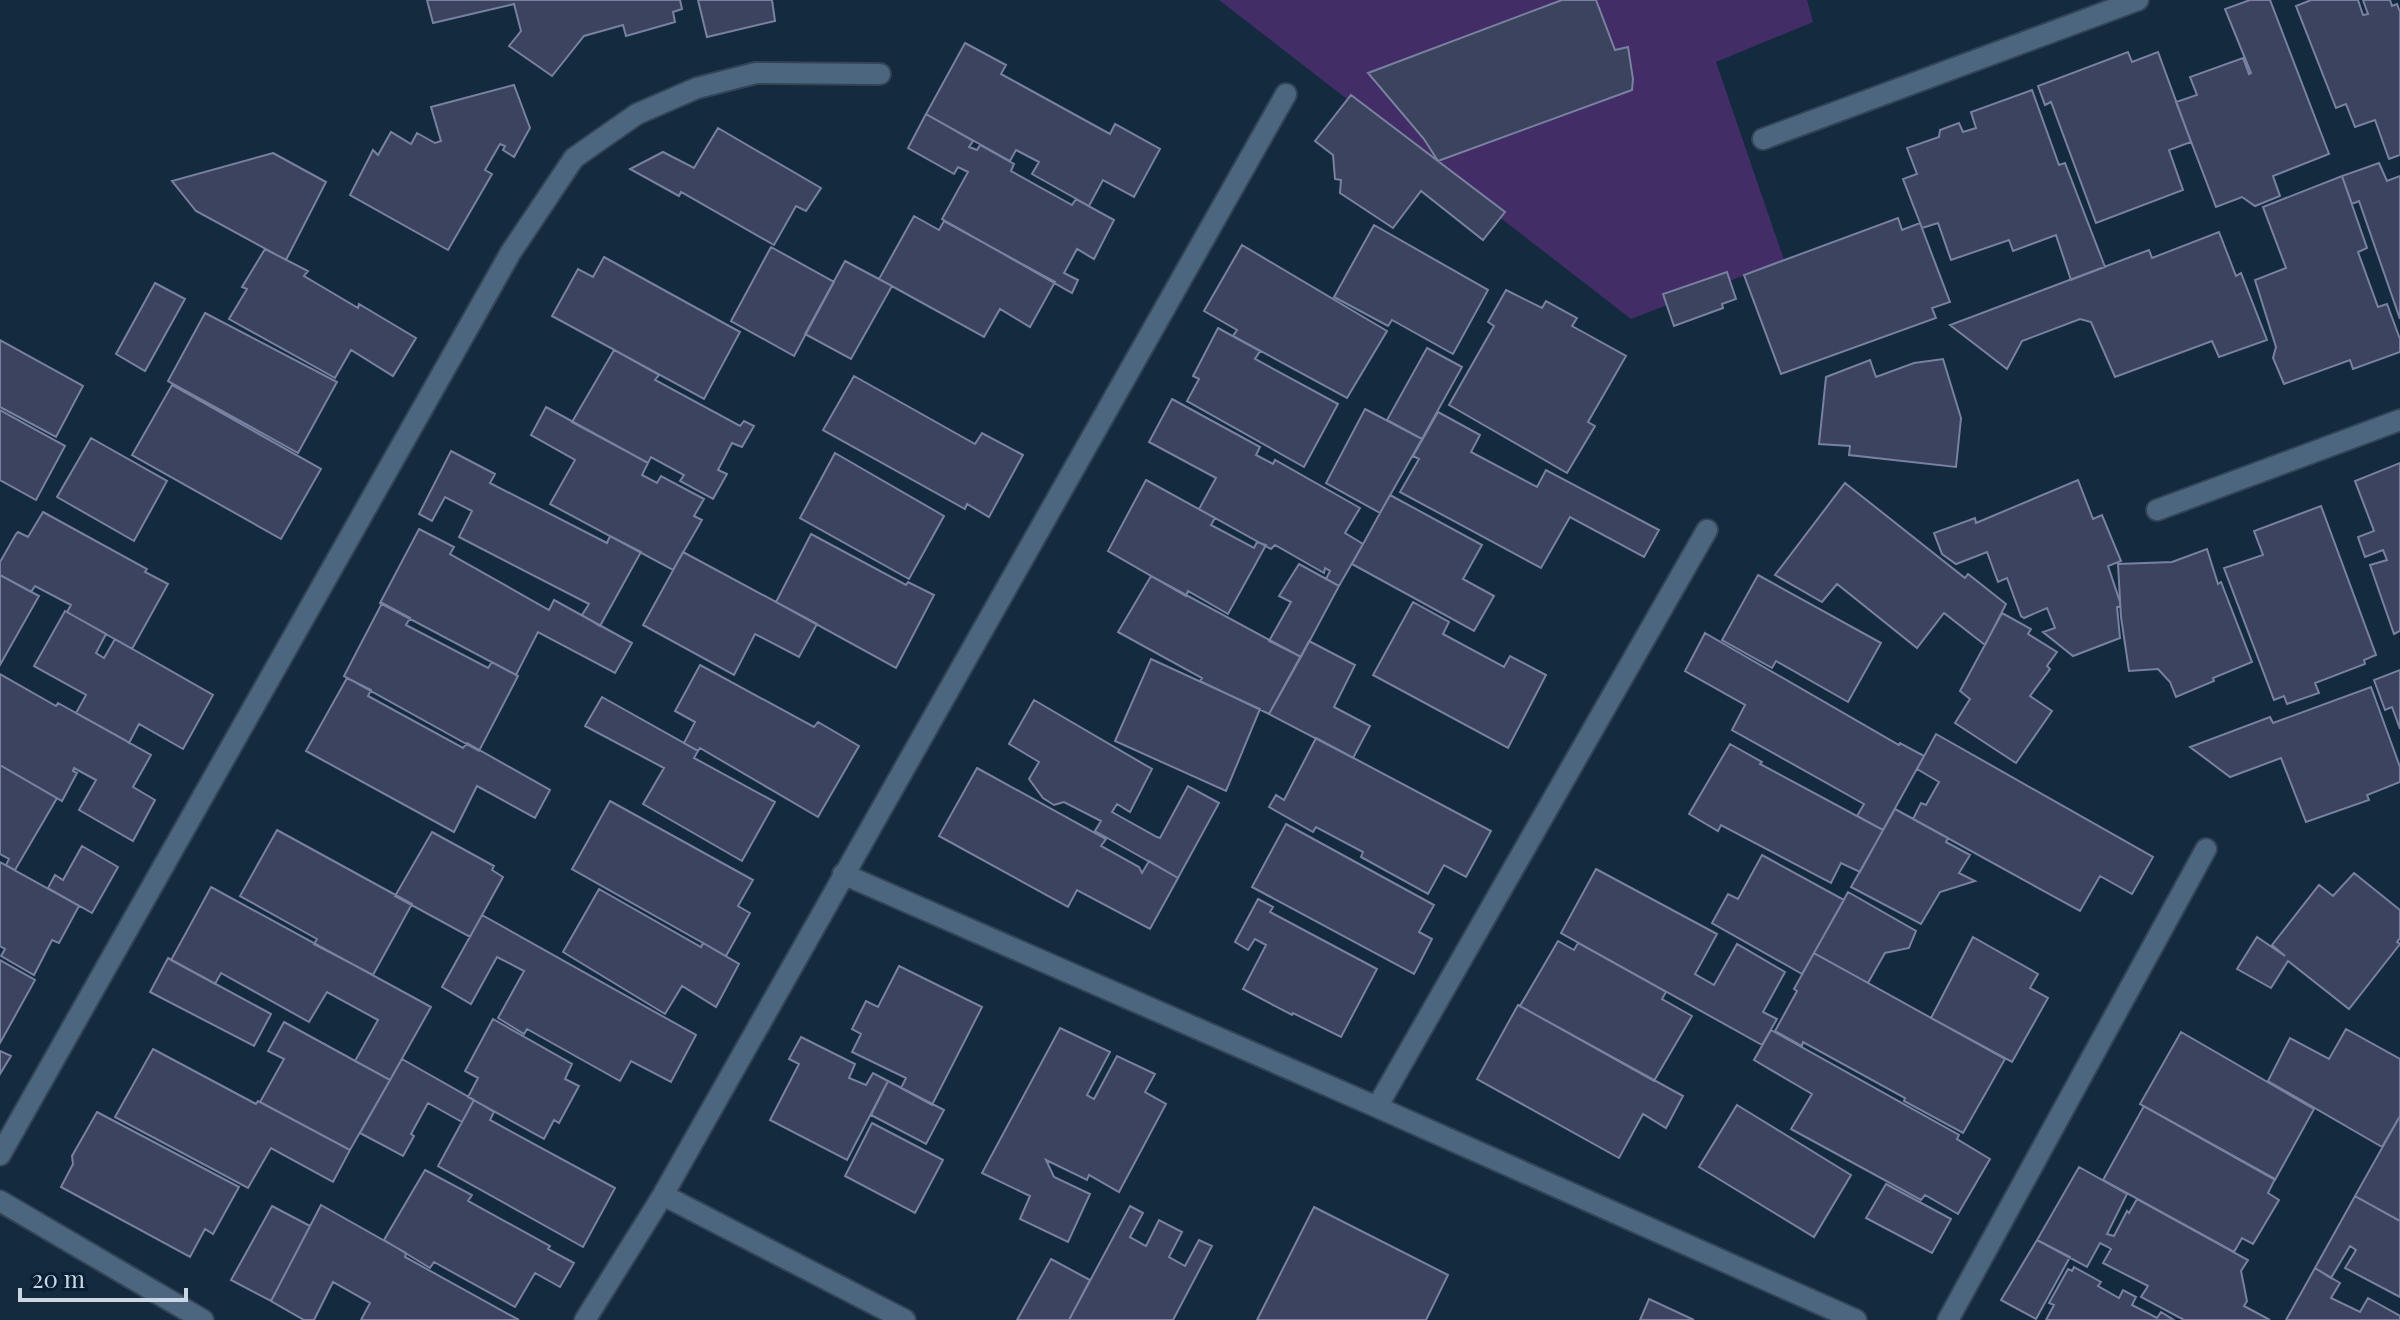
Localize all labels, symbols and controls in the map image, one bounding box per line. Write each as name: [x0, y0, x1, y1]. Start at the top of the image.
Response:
scale bar: [20, 1252, 186, 1302]
text: 20 m: [32, 1262, 85, 1294]

